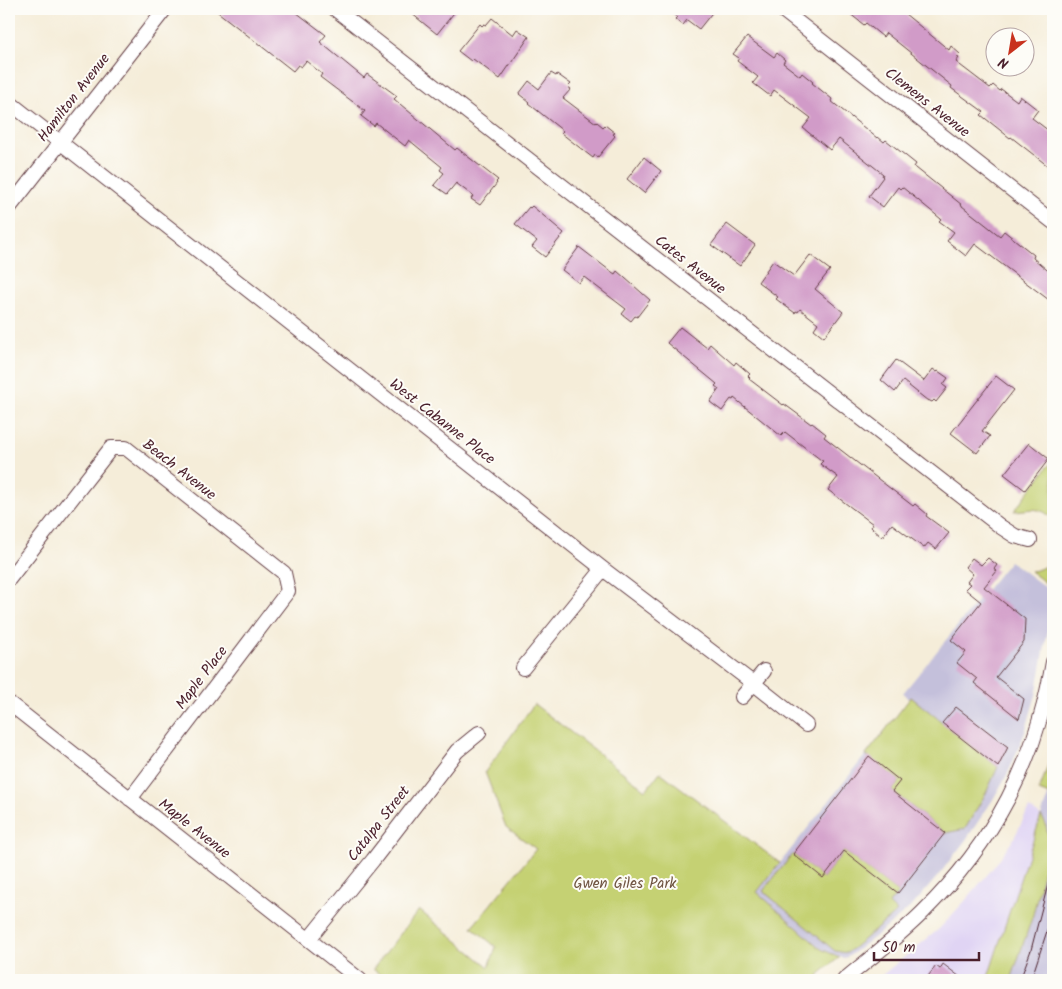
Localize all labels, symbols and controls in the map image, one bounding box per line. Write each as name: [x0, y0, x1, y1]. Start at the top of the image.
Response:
north arrow: [984, 28, 1034, 78]
street label: Hamilton Avenue: [32, 48, 117, 148]
text: N: [994, 50, 1013, 74]
street label: Clemens Avenue: [879, 62, 975, 144]
street label: Cates Avenue: [649, 229, 731, 301]
street label: West Cabanne Place: [384, 373, 500, 471]
street label: Beach Avenue: [137, 433, 221, 507]
street label: Maple Place: [170, 641, 234, 715]
street label: Catalpa Street: [342, 781, 417, 867]
street label: Maple Avenue: [152, 793, 236, 865]
park label: Gwen Giles Park: [574, 872, 677, 896]
scale bar: [874, 929, 980, 961]
text: 50 m: [882, 936, 916, 960]

